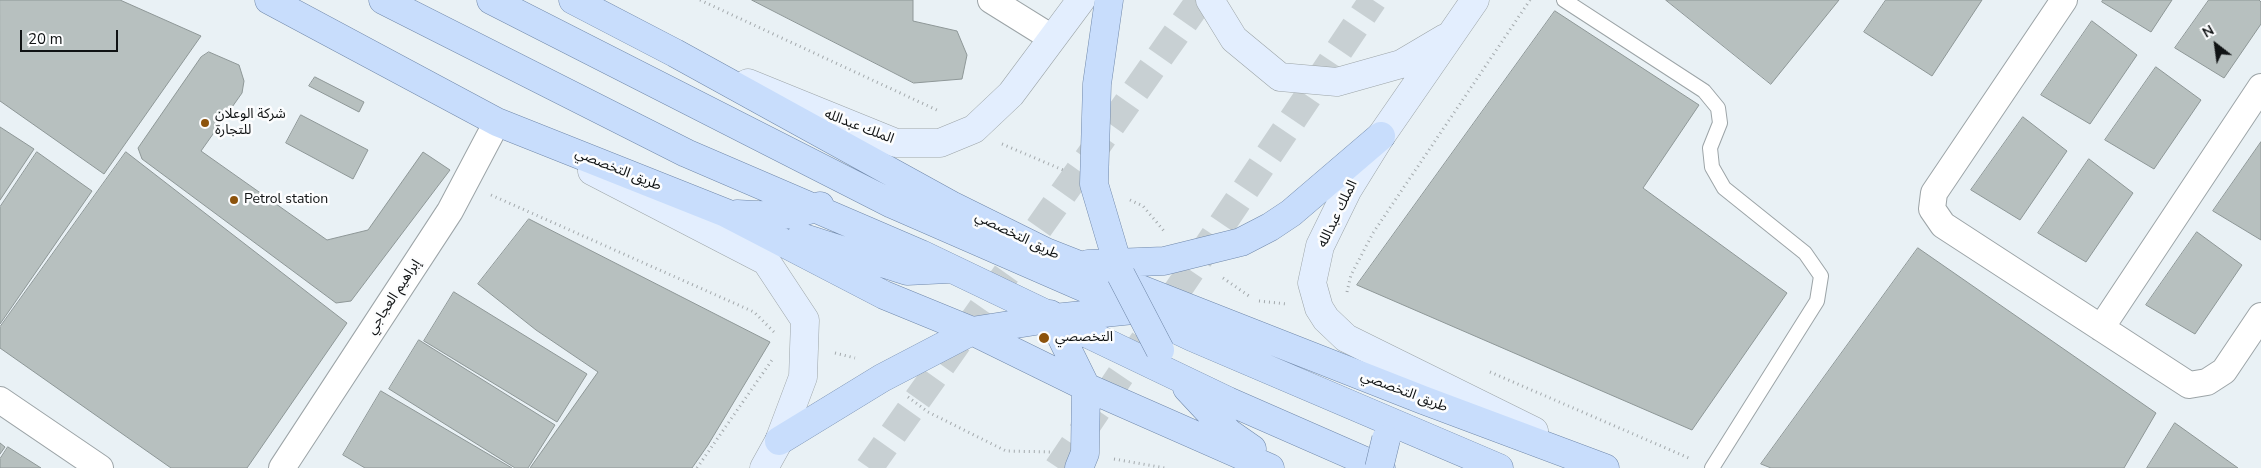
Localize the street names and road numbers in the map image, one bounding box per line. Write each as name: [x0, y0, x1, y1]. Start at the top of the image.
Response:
street label: الملك عبدالله: [822, 106, 896, 148]
street label: طريق التخصصي: [572, 145, 664, 195]
street label: الملك عبدالله: [1314, 177, 1362, 251]
street label: طريق التخصصي: [972, 208, 1062, 264]
street label: إبراهيم العجاجي: [364, 256, 424, 338]
street label: طريق التخصصي: [1358, 368, 1450, 416]

